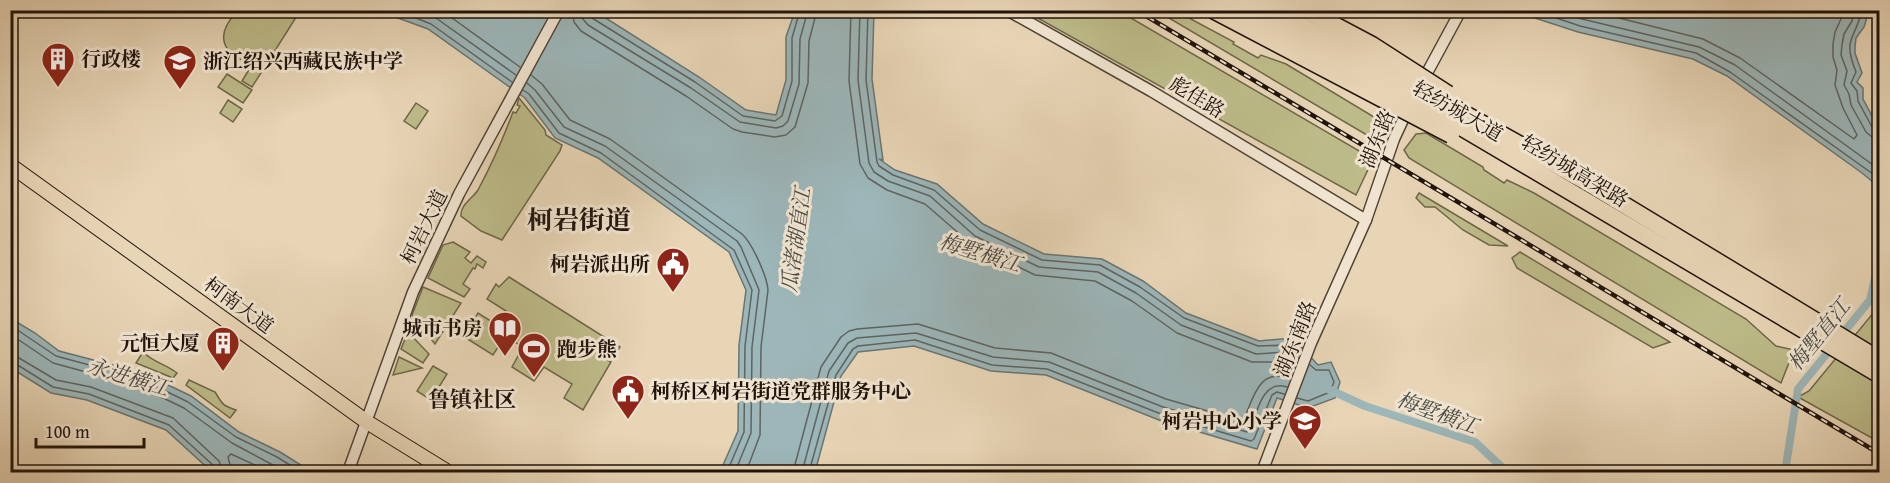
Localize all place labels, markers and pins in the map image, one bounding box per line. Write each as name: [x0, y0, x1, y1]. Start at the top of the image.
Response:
building icon: 行政楼: [40, 41, 76, 88]
school or university icon: 浙江绍兴西藏民族中学: [162, 43, 198, 90]
place label: 行政楼: [81, 44, 141, 73]
place label: 浙江绍兴西藏民族中学: [203, 46, 403, 75]
public building icon: 柯岩派出所: [655, 246, 691, 293]
place label: 柯岩派出所: [550, 249, 650, 278]
library icon: 城市书房: [487, 310, 523, 357]
place label: 城市书房: [402, 313, 482, 342]
building icon: 元恒大厦: [205, 325, 241, 372]
place label: 元恒大厦: [120, 328, 200, 357]
sports icon: 跑步熊: [516, 331, 552, 378]
place label: 跑步熊: [557, 334, 617, 363]
public building icon: 柯桥区柯岩街道党群服务中心: [610, 373, 646, 420]
place label: 柯桥区柯岩街道党群服务中心: [651, 376, 911, 405]
school or university icon: 柯岩中心小学: [1287, 403, 1323, 450]
place label: 柯岩中心小学: [1162, 406, 1282, 435]

